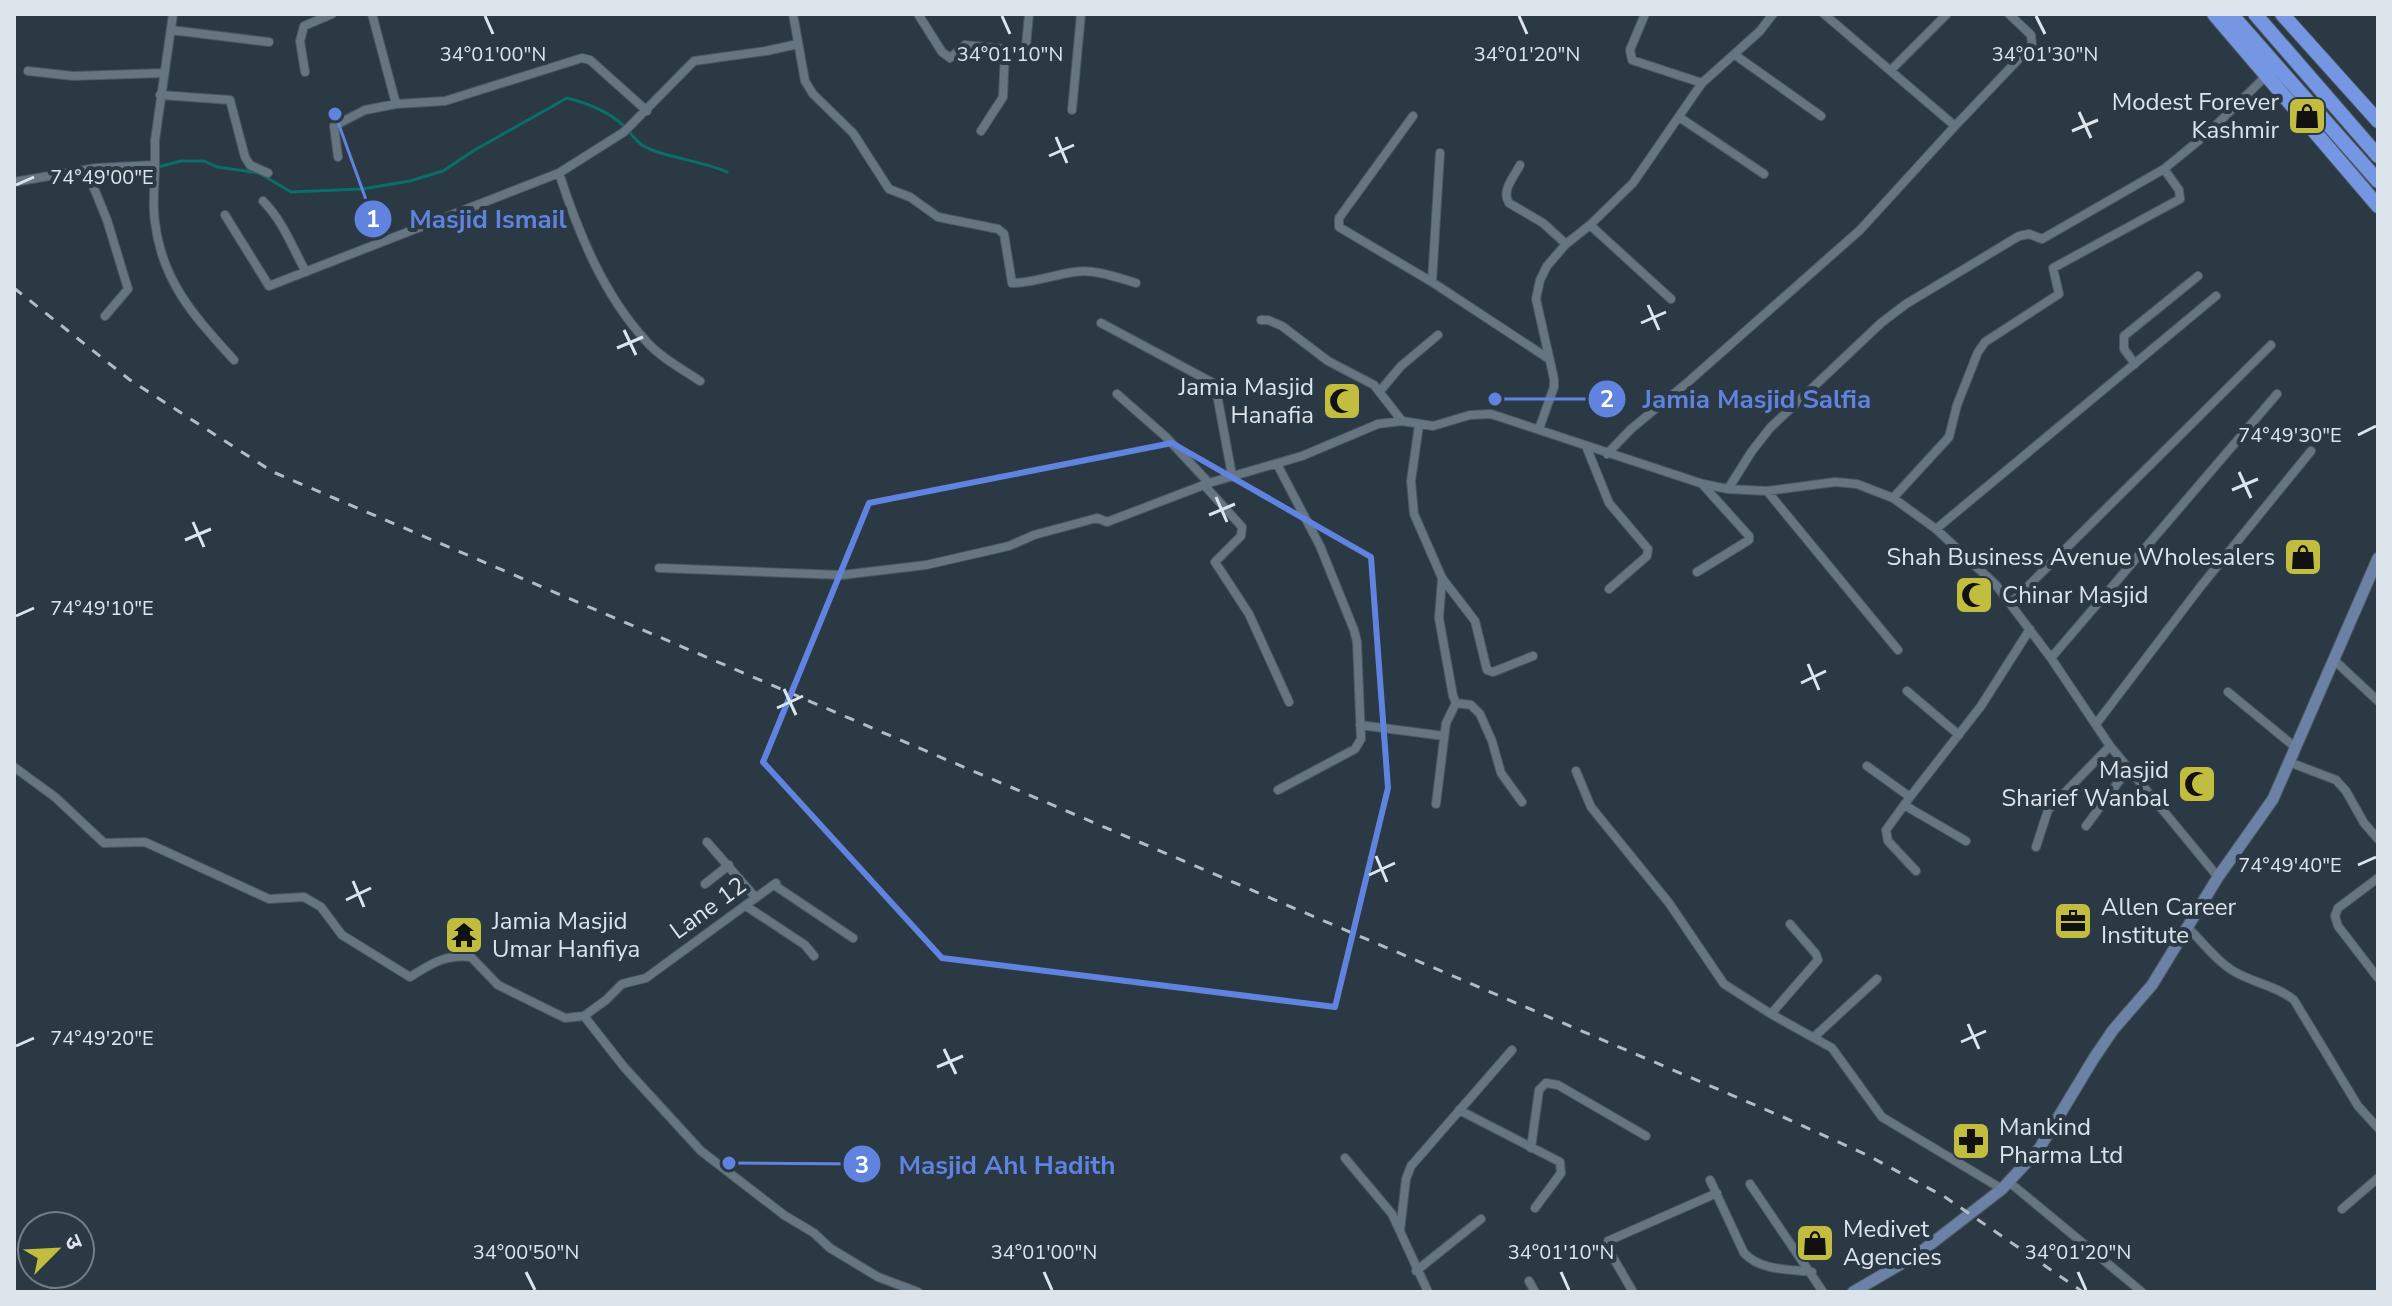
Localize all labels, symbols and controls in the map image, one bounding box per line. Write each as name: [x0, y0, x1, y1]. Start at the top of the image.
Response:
text: 34°01'00"N: [440, 41, 546, 68]
text: 34°01'10"N: [957, 41, 1063, 68]
text: 34°01'20"N: [1474, 41, 1580, 68]
text: 34°01'30"N: [1992, 41, 2098, 68]
place label: Modest Forever Kashmir: [2112, 86, 2279, 146]
shop icon: Modest Forever Kashmir: [2286, 95, 2328, 137]
text: 74°49'00"E: [50, 164, 154, 191]
callout: Masjid Ismail: [353, 194, 582, 244]
text: Masjid Ismail: [409, 202, 567, 237]
text: 1: [366, 203, 380, 235]
place label: Jamia Masjid Hanafia: [1177, 371, 1314, 431]
callout: Jamia Masjid Salfia: [1587, 374, 1887, 424]
mosque icon: Jamia Masjid Hanafia: [1321, 380, 1363, 422]
text: Jamia Masjid Salfia: [1642, 382, 1871, 417]
text: 2: [1600, 383, 1614, 415]
text: 74°49'30"E: [2238, 422, 2342, 449]
shop icon: Shah Business Avenue Wholesalers: [2282, 536, 2324, 578]
place label: Shah Business Avenue Wholesalers: [1887, 541, 2275, 573]
mosque icon: Chinar Masjid: [1953, 574, 1995, 616]
place label: Chinar Masjid: [2002, 579, 2148, 611]
text: 74°49'10"E: [50, 595, 154, 622]
place label: Masjid Sharief Wanbal: [2002, 754, 2169, 814]
mosque icon: Masjid Sharief Wanbal: [2176, 763, 2218, 805]
text: 74°49'40"E: [2238, 852, 2342, 879]
street label: Lane 12: [663, 869, 753, 947]
place label: Allen Career Institute: [2101, 891, 2237, 951]
office icon: Allen Career Institute: [2052, 900, 2094, 942]
place label: Jamia Masjid Umar Hanfiya: [491, 905, 640, 965]
temple icon: Jamia Masjid Umar Hanfiya: [443, 914, 485, 956]
text: 74°49'20"E: [50, 1025, 154, 1052]
place label: Mankind Pharma Ltd: [1999, 1111, 2123, 1171]
pharmacy icon: Mankind Pharma Ltd: [1950, 1120, 1992, 1162]
callout: Masjid Ahl Hadith: [842, 1139, 1131, 1189]
text: Masjid Ahl Hadith: [898, 1148, 1116, 1183]
text: 3: [855, 1149, 869, 1181]
north arrow: [16, 1210, 96, 1290]
place label: Medivet Agencies: [1843, 1213, 1942, 1273]
shop icon: Medivet Agencies: [1794, 1222, 1836, 1264]
text: उ: [57, 1230, 90, 1255]
text: 34°00'50"N: [473, 1239, 579, 1266]
text: 34°01'00"N: [991, 1239, 1097, 1266]
text: 34°01'10"N: [1508, 1239, 1614, 1266]
text: 34°01'20"N: [2025, 1239, 2131, 1266]

